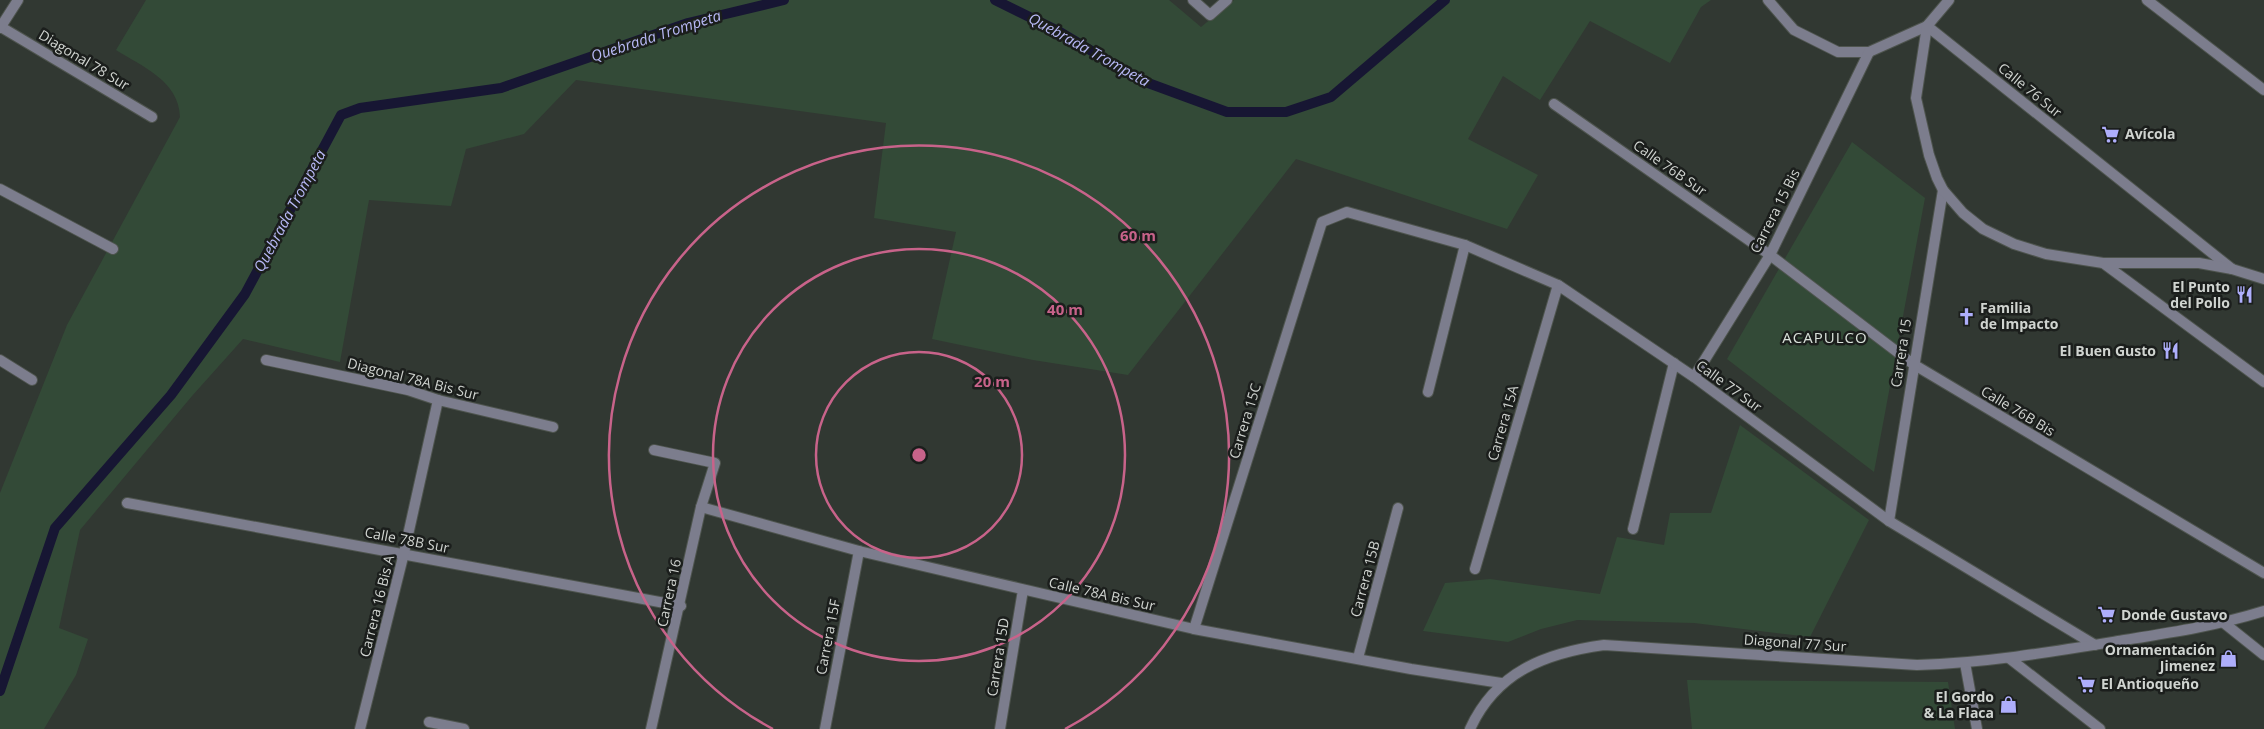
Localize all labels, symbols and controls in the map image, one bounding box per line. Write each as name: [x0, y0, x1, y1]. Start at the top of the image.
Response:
water label: Quebrada Trompeta: [588, 4, 724, 66]
water label: Quebrada Trompeta: [1025, 8, 1154, 91]
street label: Diagonal 78 Sur: [35, 25, 133, 94]
street label: Calle 76 Sur: [1994, 58, 2066, 121]
supermarket icon: Avícola: [2101, 124, 2121, 144]
place label: Avícola: [2125, 124, 2176, 143]
street label: Calle 76B Sur: [1630, 135, 1711, 200]
water label: Quebrada Trompeta: [248, 146, 330, 275]
street label: Carrera 15 Bis: [1745, 165, 1804, 256]
text: 60 m: [1120, 225, 1156, 245]
place label: El Punto del Pollo: [2170, 277, 2230, 312]
restaurant icon: El Punto del Pollo: [2234, 285, 2254, 305]
place label: Familia de Impacto: [1980, 298, 2059, 333]
text: 40 m: [1047, 299, 1083, 319]
church icon: Familia de Impacto: [1956, 306, 1976, 326]
street label: Carrera 15: [1886, 317, 1915, 389]
district label: ACAPULCO: [1782, 327, 1868, 347]
place label: El Buen Gusto: [2059, 341, 2156, 360]
restaurant icon: El Buen Gusto: [2160, 341, 2180, 361]
street label: Diagonal 78A Bis Sur: [346, 353, 481, 404]
street label: Calle 77 Sur: [1693, 355, 1766, 416]
text: 20 m: [974, 371, 1010, 391]
street label: Carrera 15C: [1224, 381, 1265, 461]
street label: Calle 76B Bis: [1978, 381, 2059, 440]
street label: Carrera 15A: [1483, 383, 1522, 463]
centre of rings: [910, 446, 928, 464]
street label: Calle 78B Sur: [363, 522, 451, 557]
street label: Carrera 15B: [1345, 539, 1384, 619]
street label: Carrera 16 Bis A: [355, 553, 398, 659]
street label: Carrera 16: [652, 557, 685, 629]
street label: Calle 78A Bis Sur: [1047, 572, 1157, 615]
street label: Carrera 15F: [811, 598, 844, 676]
supermarket icon: Donde Gustavo: [2097, 605, 2117, 625]
place label: Donde Gustavo: [2121, 605, 2228, 624]
street label: Carrera 15D: [982, 616, 1013, 698]
street label: Diagonal 77 Sur: [1743, 629, 1847, 656]
place label: Ornamentación Jimenez: [2105, 640, 2215, 675]
shop icon: Ornamentación Jimenez: [2219, 648, 2239, 668]
supermarket icon: El Antioqueño: [2077, 674, 2097, 694]
place label: El Antioqueño: [2101, 674, 2199, 693]
place label: El Gordo & La Flaca: [1924, 687, 1994, 722]
shop icon: El Gordo & La Flaca: [1998, 695, 2018, 715]

